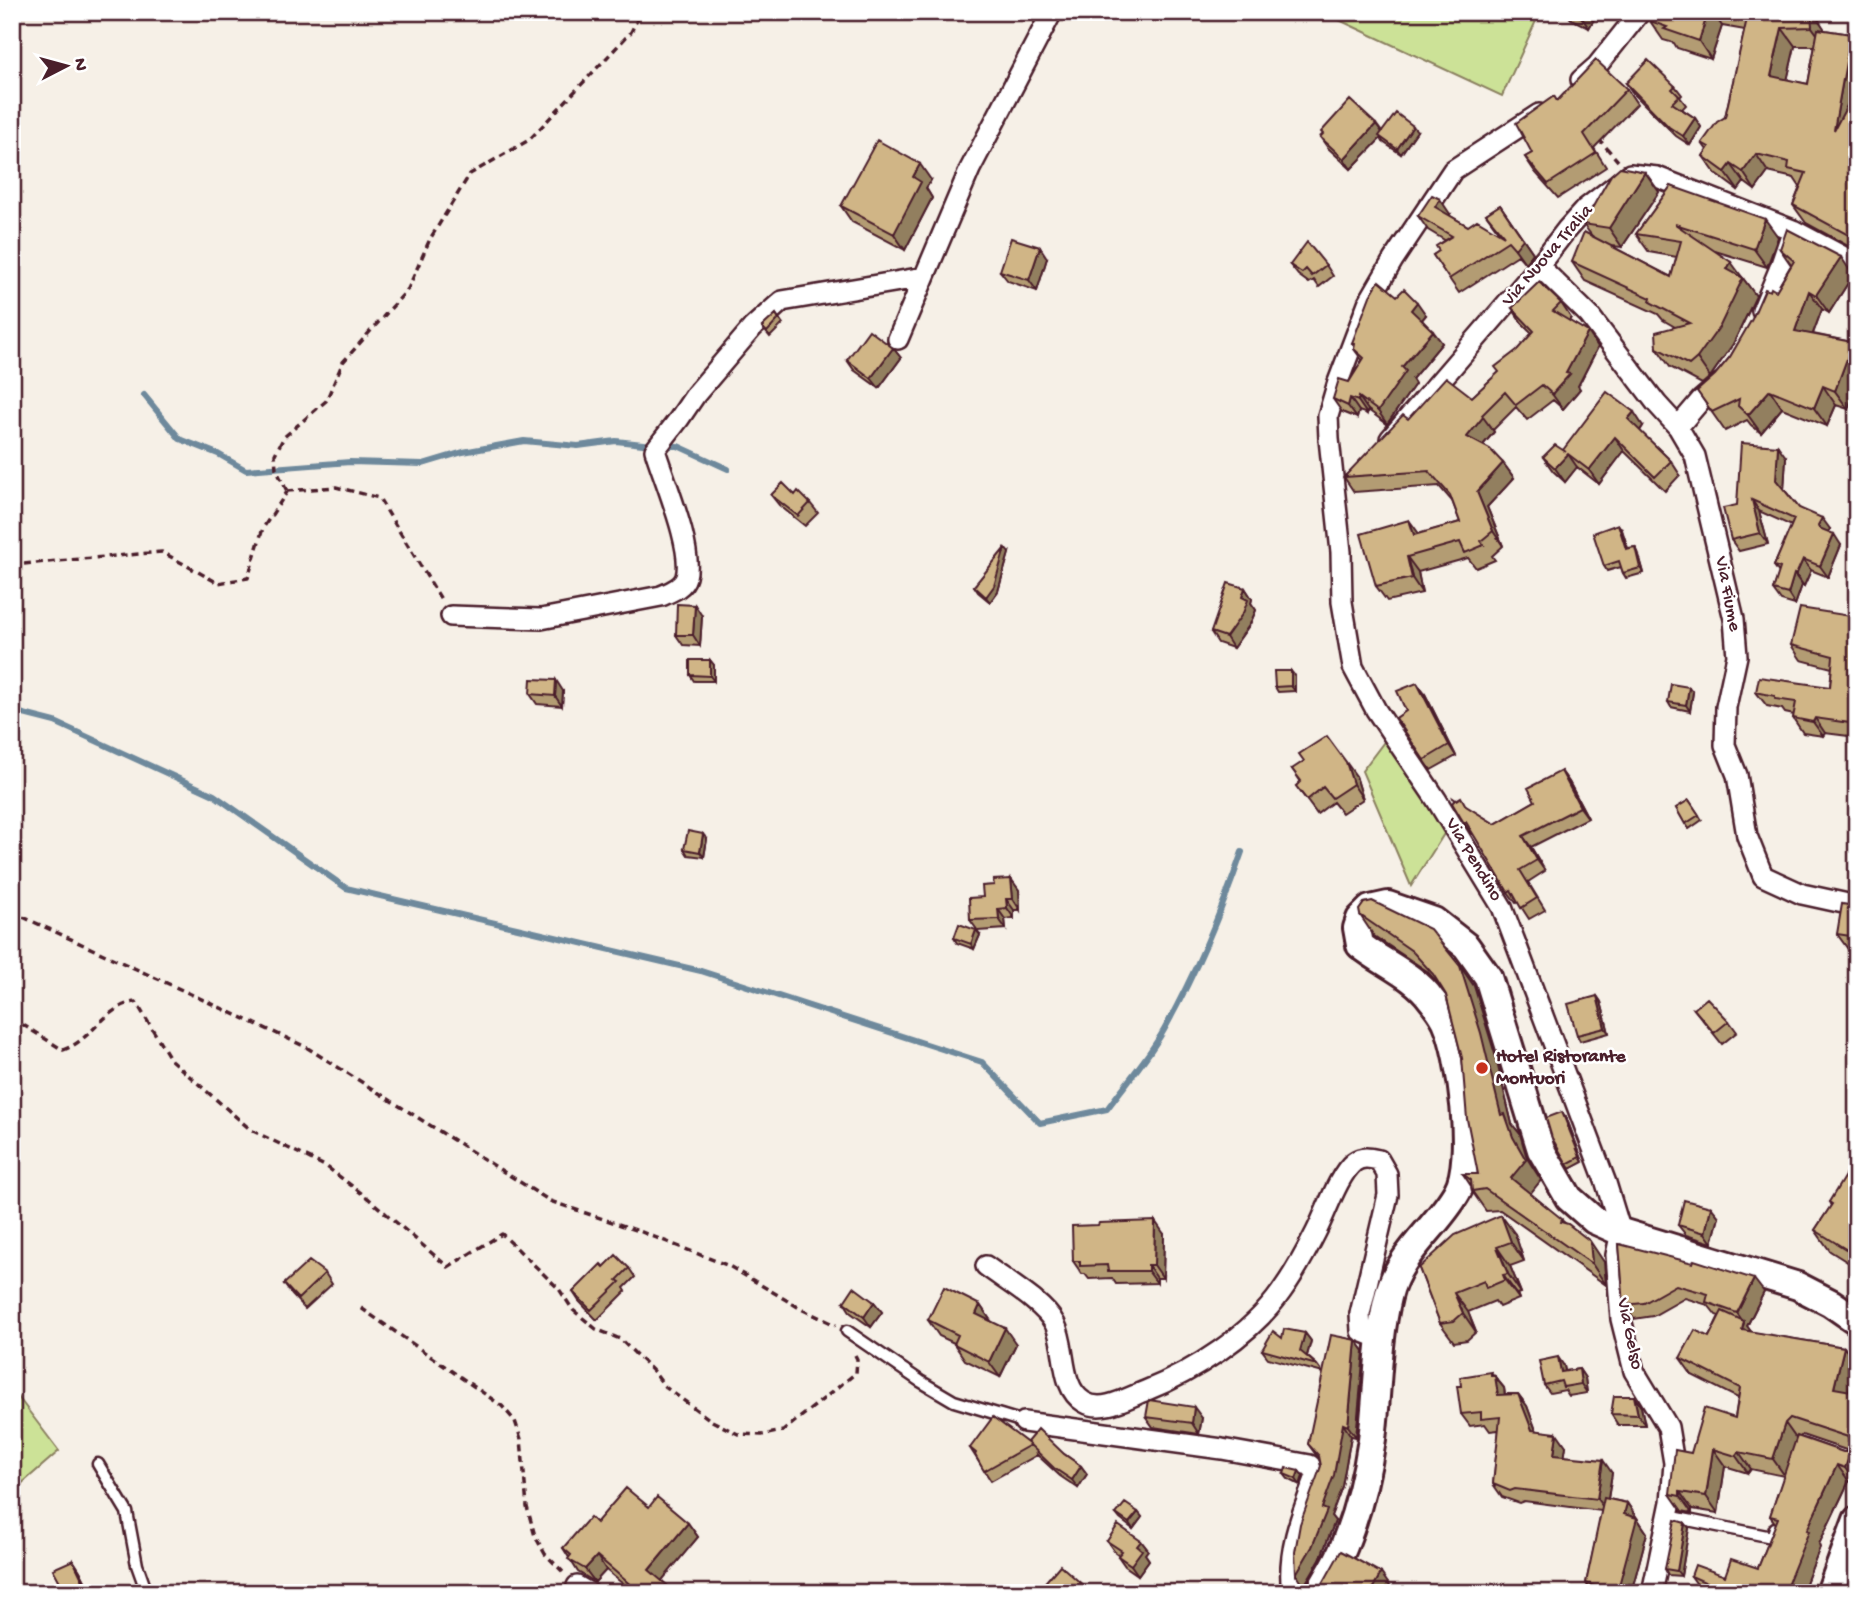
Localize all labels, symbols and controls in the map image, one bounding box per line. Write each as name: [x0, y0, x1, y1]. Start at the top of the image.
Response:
north arrow: [32, 32, 102, 102]
text: N: [67, 57, 92, 72]
street label: Via Nuova Tralia: [1497, 199, 1600, 313]
street label: Via Fiume: [1708, 554, 1746, 634]
street label: Via Pendino: [1439, 813, 1507, 906]
place label: Hotel Ristorante Montuori: [1496, 1046, 1627, 1091]
marker: Hotel Ristorante Montuori: [1474, 1060, 1490, 1076]
street label: Via Gelso: [1610, 1295, 1648, 1372]

